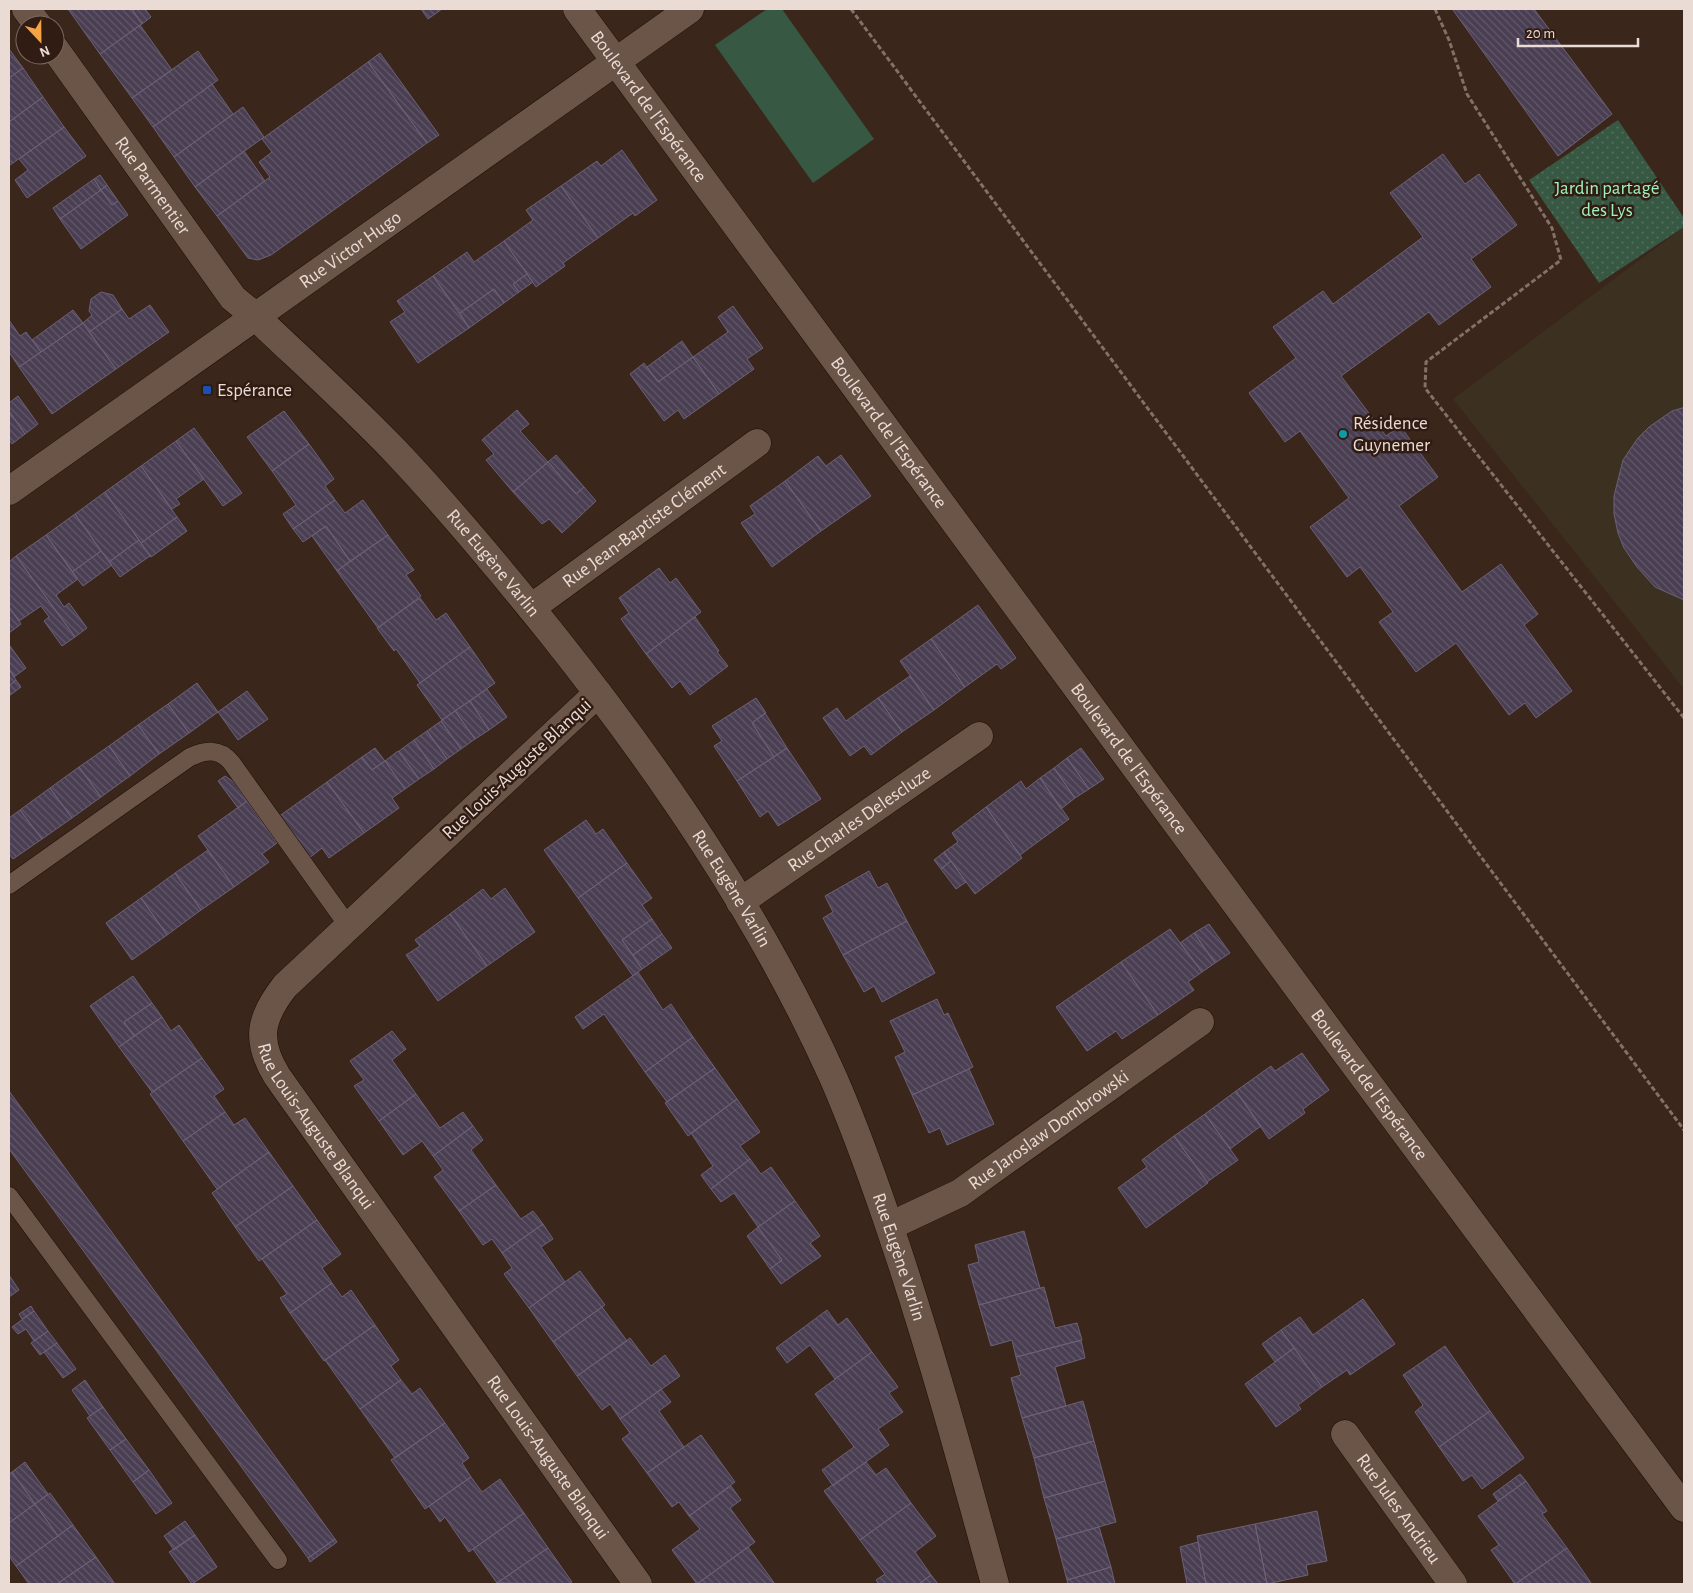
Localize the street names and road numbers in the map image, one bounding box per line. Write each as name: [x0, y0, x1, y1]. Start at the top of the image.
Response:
street label: Boulevard de l'Espérance: [587, 27, 711, 186]
street label: Rue Parmentier: [111, 133, 194, 238]
street label: Rue Victor Hugo: [296, 207, 405, 292]
street label: Boulevard de l'Espérance: [827, 353, 951, 512]
street label: Rue Jean-Baptiste Clément: [559, 460, 729, 591]
street label: Rue Eugène Varlin: [443, 506, 543, 620]
street label: Boulevard de l'Espérance: [1067, 680, 1191, 838]
street label: Rue Louis-Auguste Blanqui: [439, 695, 595, 843]
street label: Rue Charles Delescluze: [784, 763, 934, 875]
street label: Rue Eugène Varlin: [689, 827, 775, 950]
street label: Boulevard de l'Espérance: [1307, 1006, 1431, 1164]
street label: Rue Louis-Auguste Blanqui: [254, 1041, 378, 1213]
street label: Rue Jaroslaw Dombrowski: [965, 1067, 1132, 1193]
street label: Rue Eugène Varlin: [869, 1191, 929, 1323]
street label: Rue Louis-Auguste Blanqui: [483, 1372, 613, 1543]
street label: Rue Jules Andrieu: [1353, 1450, 1445, 1567]

